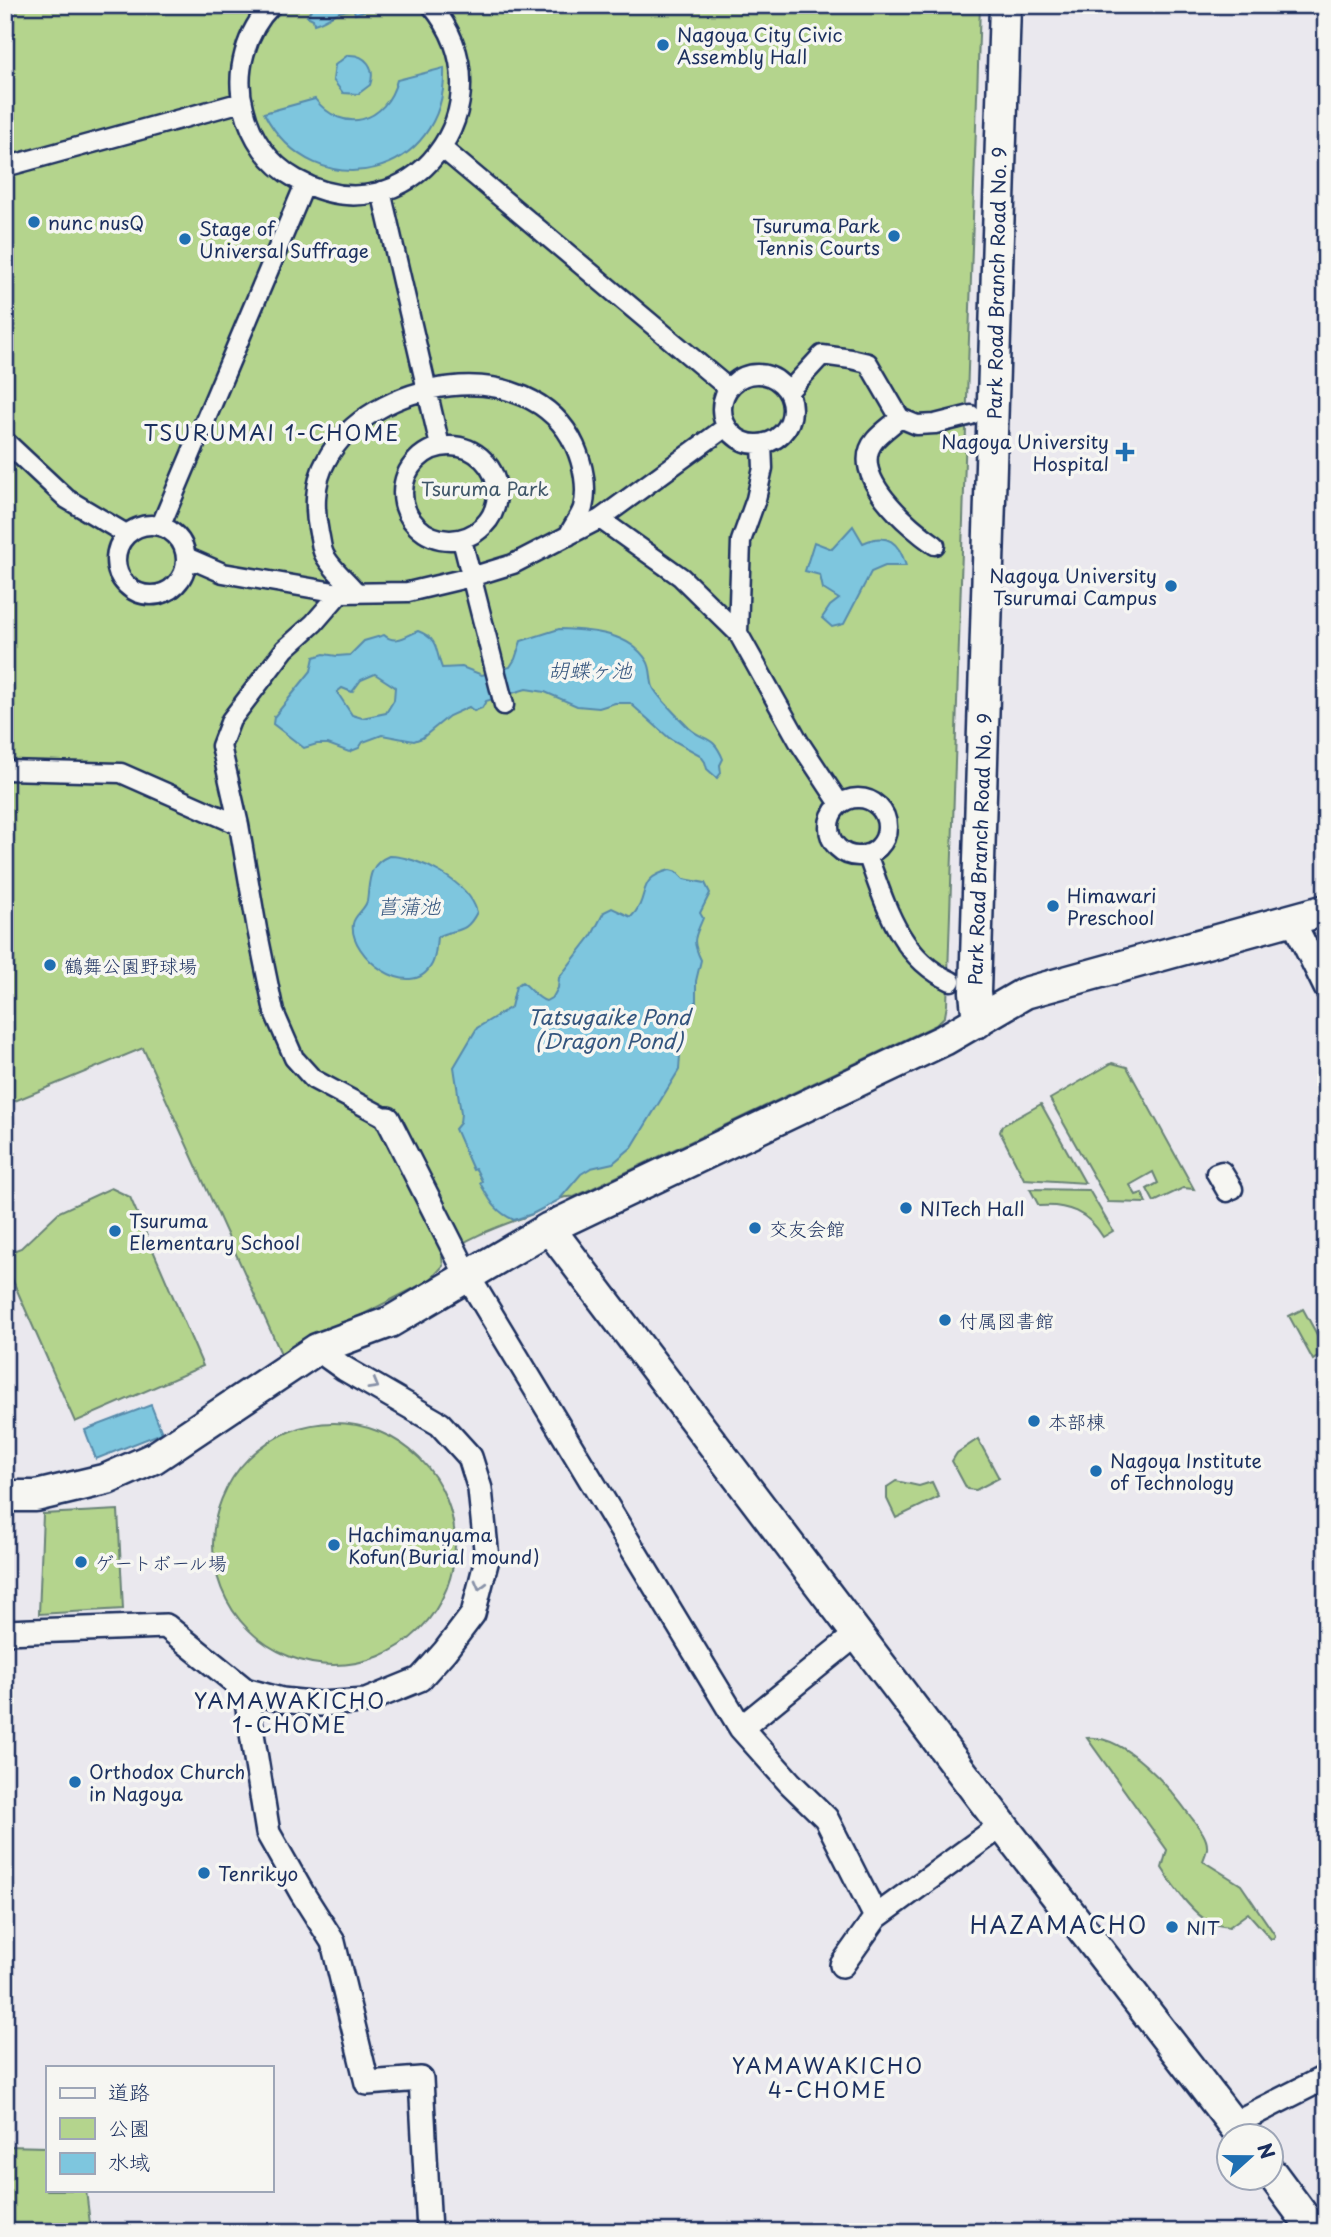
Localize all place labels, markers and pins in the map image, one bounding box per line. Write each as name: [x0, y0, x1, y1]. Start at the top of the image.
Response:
place label: Nagoya City Civic Assembly Hall: [677, 20, 842, 70]
marker: Nagoya City Civic Assembly Hall: [655, 37, 671, 53]
place label: nunc nusQ: [48, 208, 144, 236]
place label: Tsuruma Park Tennis Courts: [752, 211, 880, 261]
marker: nunc nusQ: [26, 214, 42, 230]
place label: Stage of Universal Suffrage: [199, 214, 369, 264]
marker: Tsuruma Park Tennis Courts: [886, 228, 902, 244]
marker: Stage of Universal Suffrage: [177, 231, 193, 247]
place label: Nagoya University Hospital: [941, 427, 1109, 477]
marker: Nagoya University Hospital: [1115, 442, 1135, 462]
place label: Nagoya University Tsurumai Campus: [989, 561, 1157, 611]
marker: Nagoya University Tsurumai Campus: [1163, 578, 1179, 594]
place label: Himawari Preschool: [1067, 881, 1156, 931]
marker: Himawari Preschool: [1045, 898, 1061, 914]
place label: 鶴舞公園野球場: [64, 951, 197, 979]
marker: 鶴舞公園野球場: [42, 957, 58, 973]
place label: NITech Hall: [920, 1194, 1024, 1222]
marker: NITech Hall: [898, 1200, 914, 1216]
place label: Tsuruma Elementary School: [129, 1206, 300, 1256]
place label: 交友会館: [769, 1214, 845, 1242]
marker: 交友会館: [747, 1220, 763, 1236]
marker: Tsuruma Elementary School: [107, 1223, 123, 1239]
place label: 付属図書館: [959, 1306, 1054, 1334]
marker: 付属図書館: [937, 1312, 953, 1328]
place label: 本部棟: [1048, 1407, 1105, 1435]
marker: 本部棟: [1026, 1413, 1042, 1429]
place label: Nagoya Institute of Technology: [1110, 1446, 1262, 1496]
marker: Nagoya Institute of Technology: [1088, 1463, 1104, 1479]
place label: Hachimanyama Kofun(Burial mound): [348, 1520, 540, 1570]
marker: Hachimanyama Kofun(Burial mound): [326, 1537, 342, 1553]
place label: ゲートボール場: [95, 1548, 227, 1576]
marker: ゲートボール場: [73, 1554, 89, 1570]
place label: Orthodox Church in Nagoya: [89, 1757, 246, 1807]
marker: Orthodox Church in Nagoya: [67, 1774, 83, 1790]
place label: Tenrikyo: [218, 1859, 298, 1887]
marker: Tenrikyo: [196, 1865, 212, 1881]
place label: NIT: [1186, 1913, 1220, 1941]
marker: NIT: [1164, 1919, 1180, 1935]

